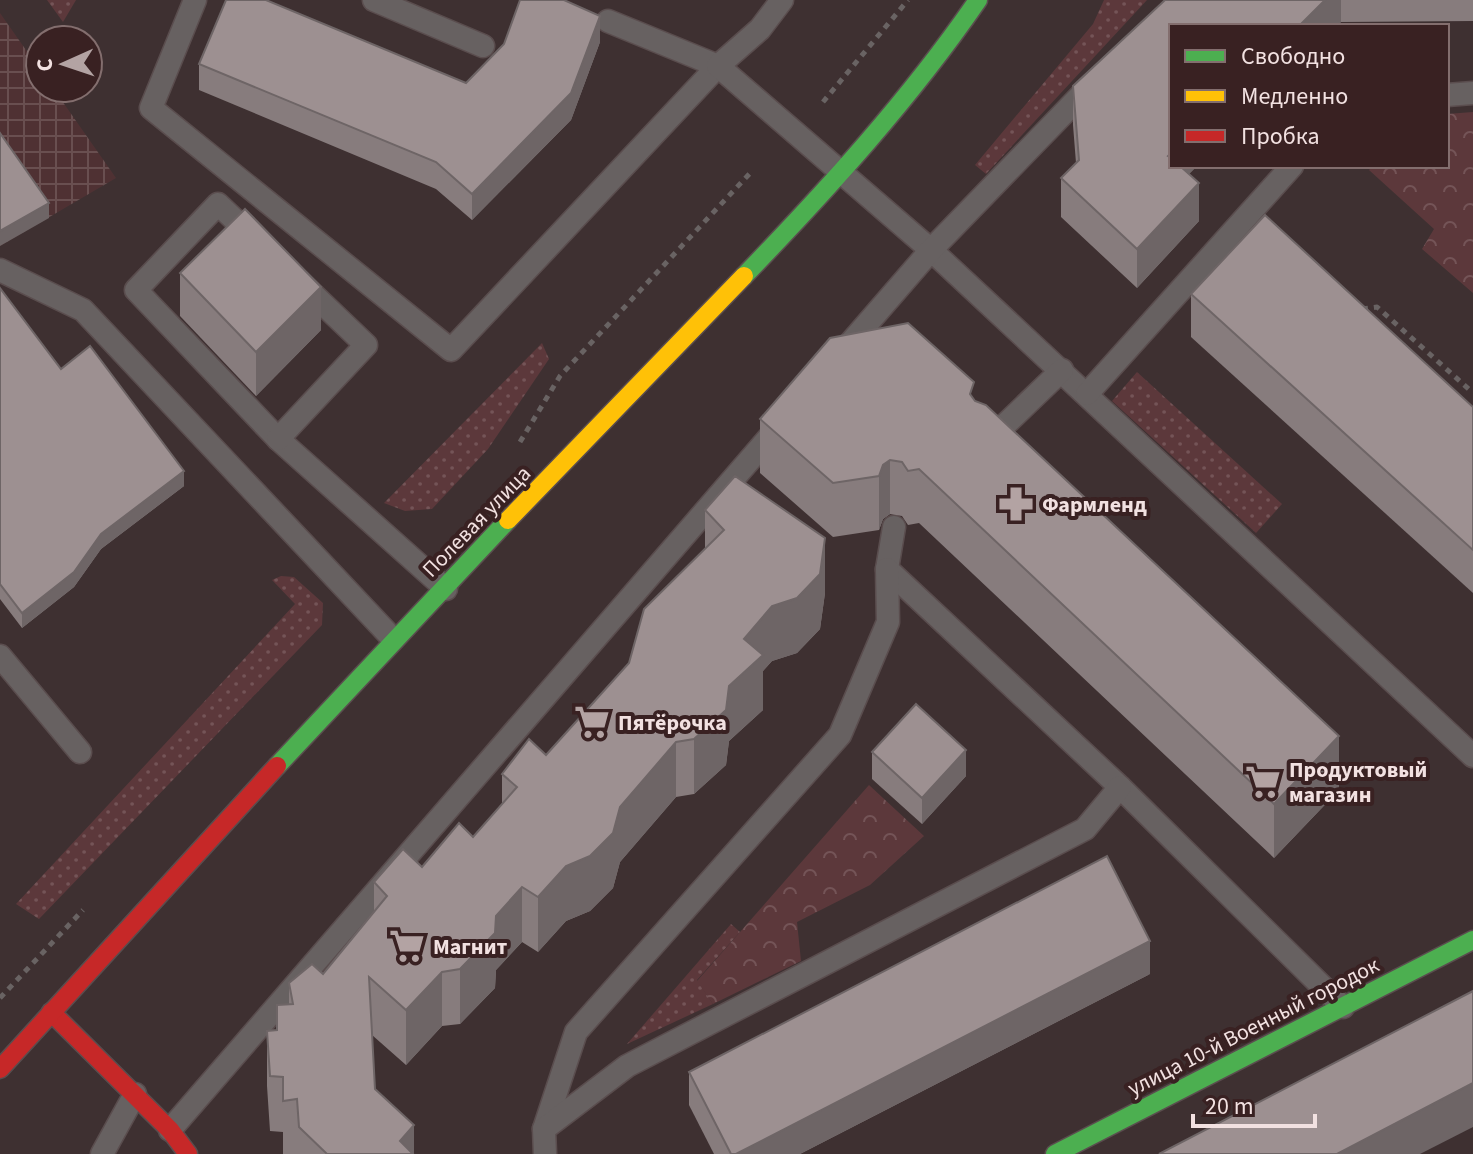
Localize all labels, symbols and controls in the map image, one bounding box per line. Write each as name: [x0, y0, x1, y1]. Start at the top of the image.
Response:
north arrow: [24, 24, 104, 104]
legend: [1169, 24, 1449, 168]
text: Свободно: [1241, 39, 1345, 74]
text: С: [29, 58, 61, 72]
text: Медленно: [1241, 79, 1348, 114]
text: Пробка: [1241, 119, 1320, 154]
street label: Полевая улица: [415, 459, 538, 585]
pharmacy icon: Фармленд: [997, 485, 1035, 523]
place label: Фармленд: [1042, 489, 1147, 521]
supermarket icon: Пятёрочка: [573, 703, 611, 741]
place label: Пятёрочка: [618, 707, 727, 739]
place label: Продуктовый магазин: [1289, 754, 1427, 811]
supermarket icon: Продуктовый магазин: [1244, 763, 1282, 801]
supermarket icon: Магнит: [388, 927, 426, 965]
place label: Магнит: [433, 931, 507, 963]
street label: улица 10-й Военный городок: [1122, 949, 1385, 1104]
scale bar: [1193, 1078, 1315, 1128]
text: 20 m: [1205, 1089, 1254, 1124]

